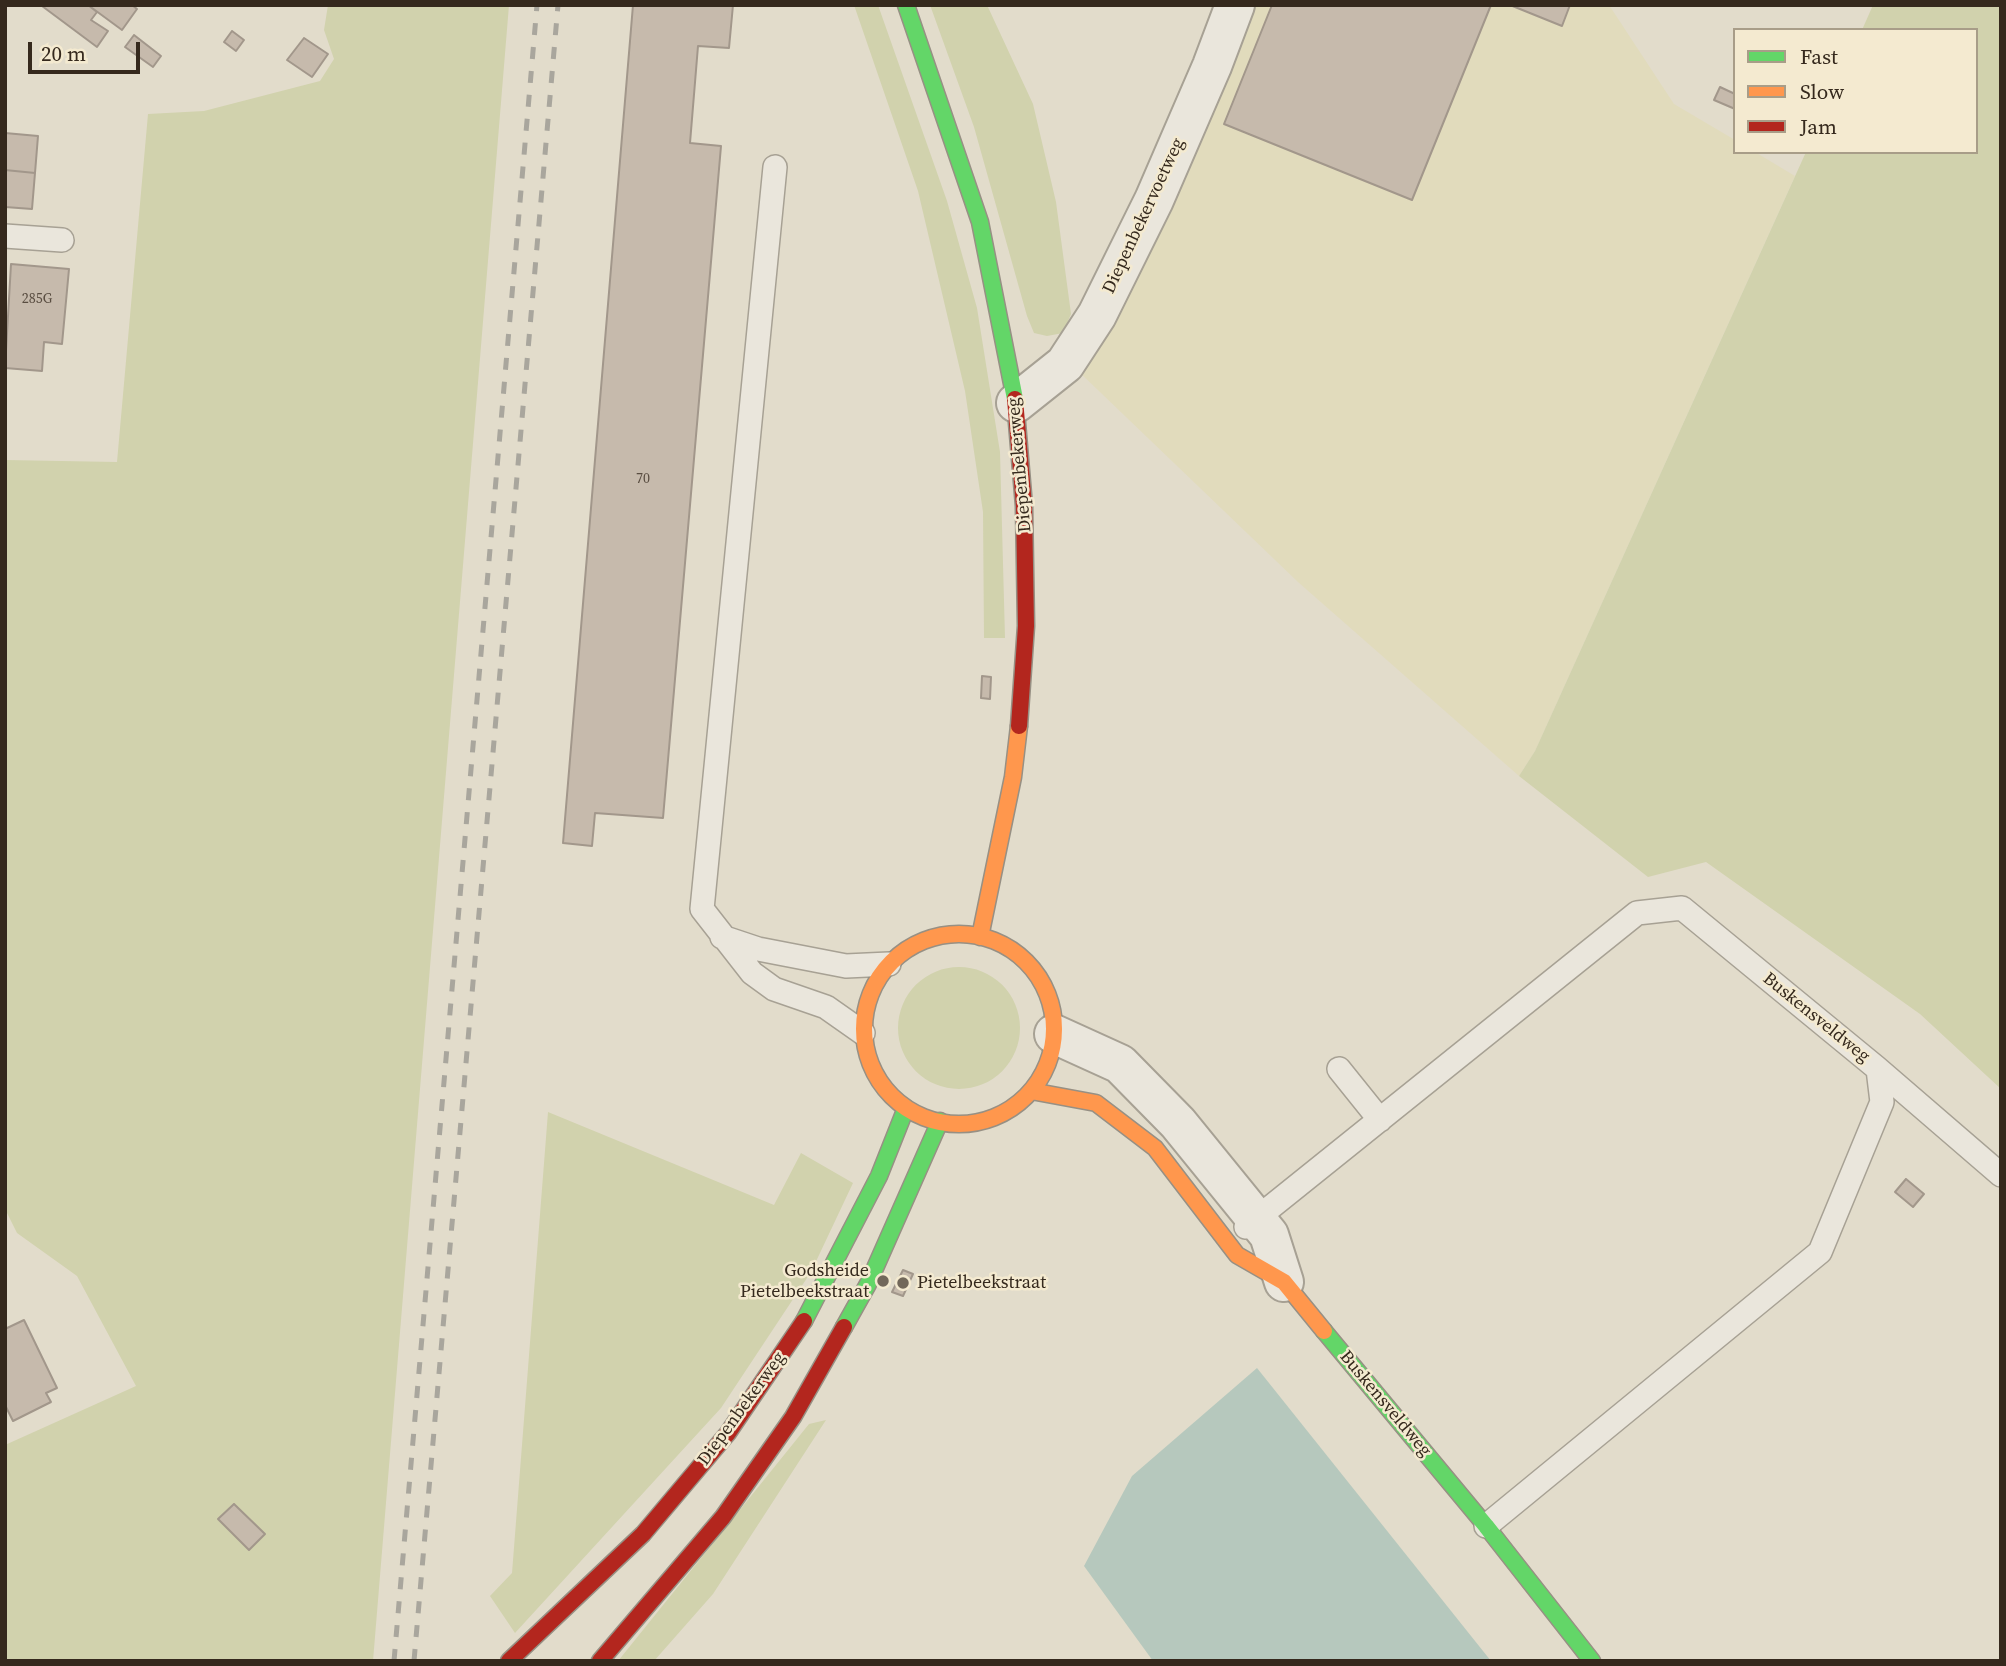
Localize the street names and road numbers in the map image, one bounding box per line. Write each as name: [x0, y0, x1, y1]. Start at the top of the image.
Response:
street label: Diepenbekervoetweg: [1098, 135, 1190, 297]
street label: Diepenbekerweg: [1003, 397, 1037, 533]
street label: Buskensveldweg: [1758, 968, 1874, 1068]
street label: Buskensveldweg: [1334, 1347, 1436, 1461]
street label: Diepenbekerweg: [693, 1348, 791, 1470]

